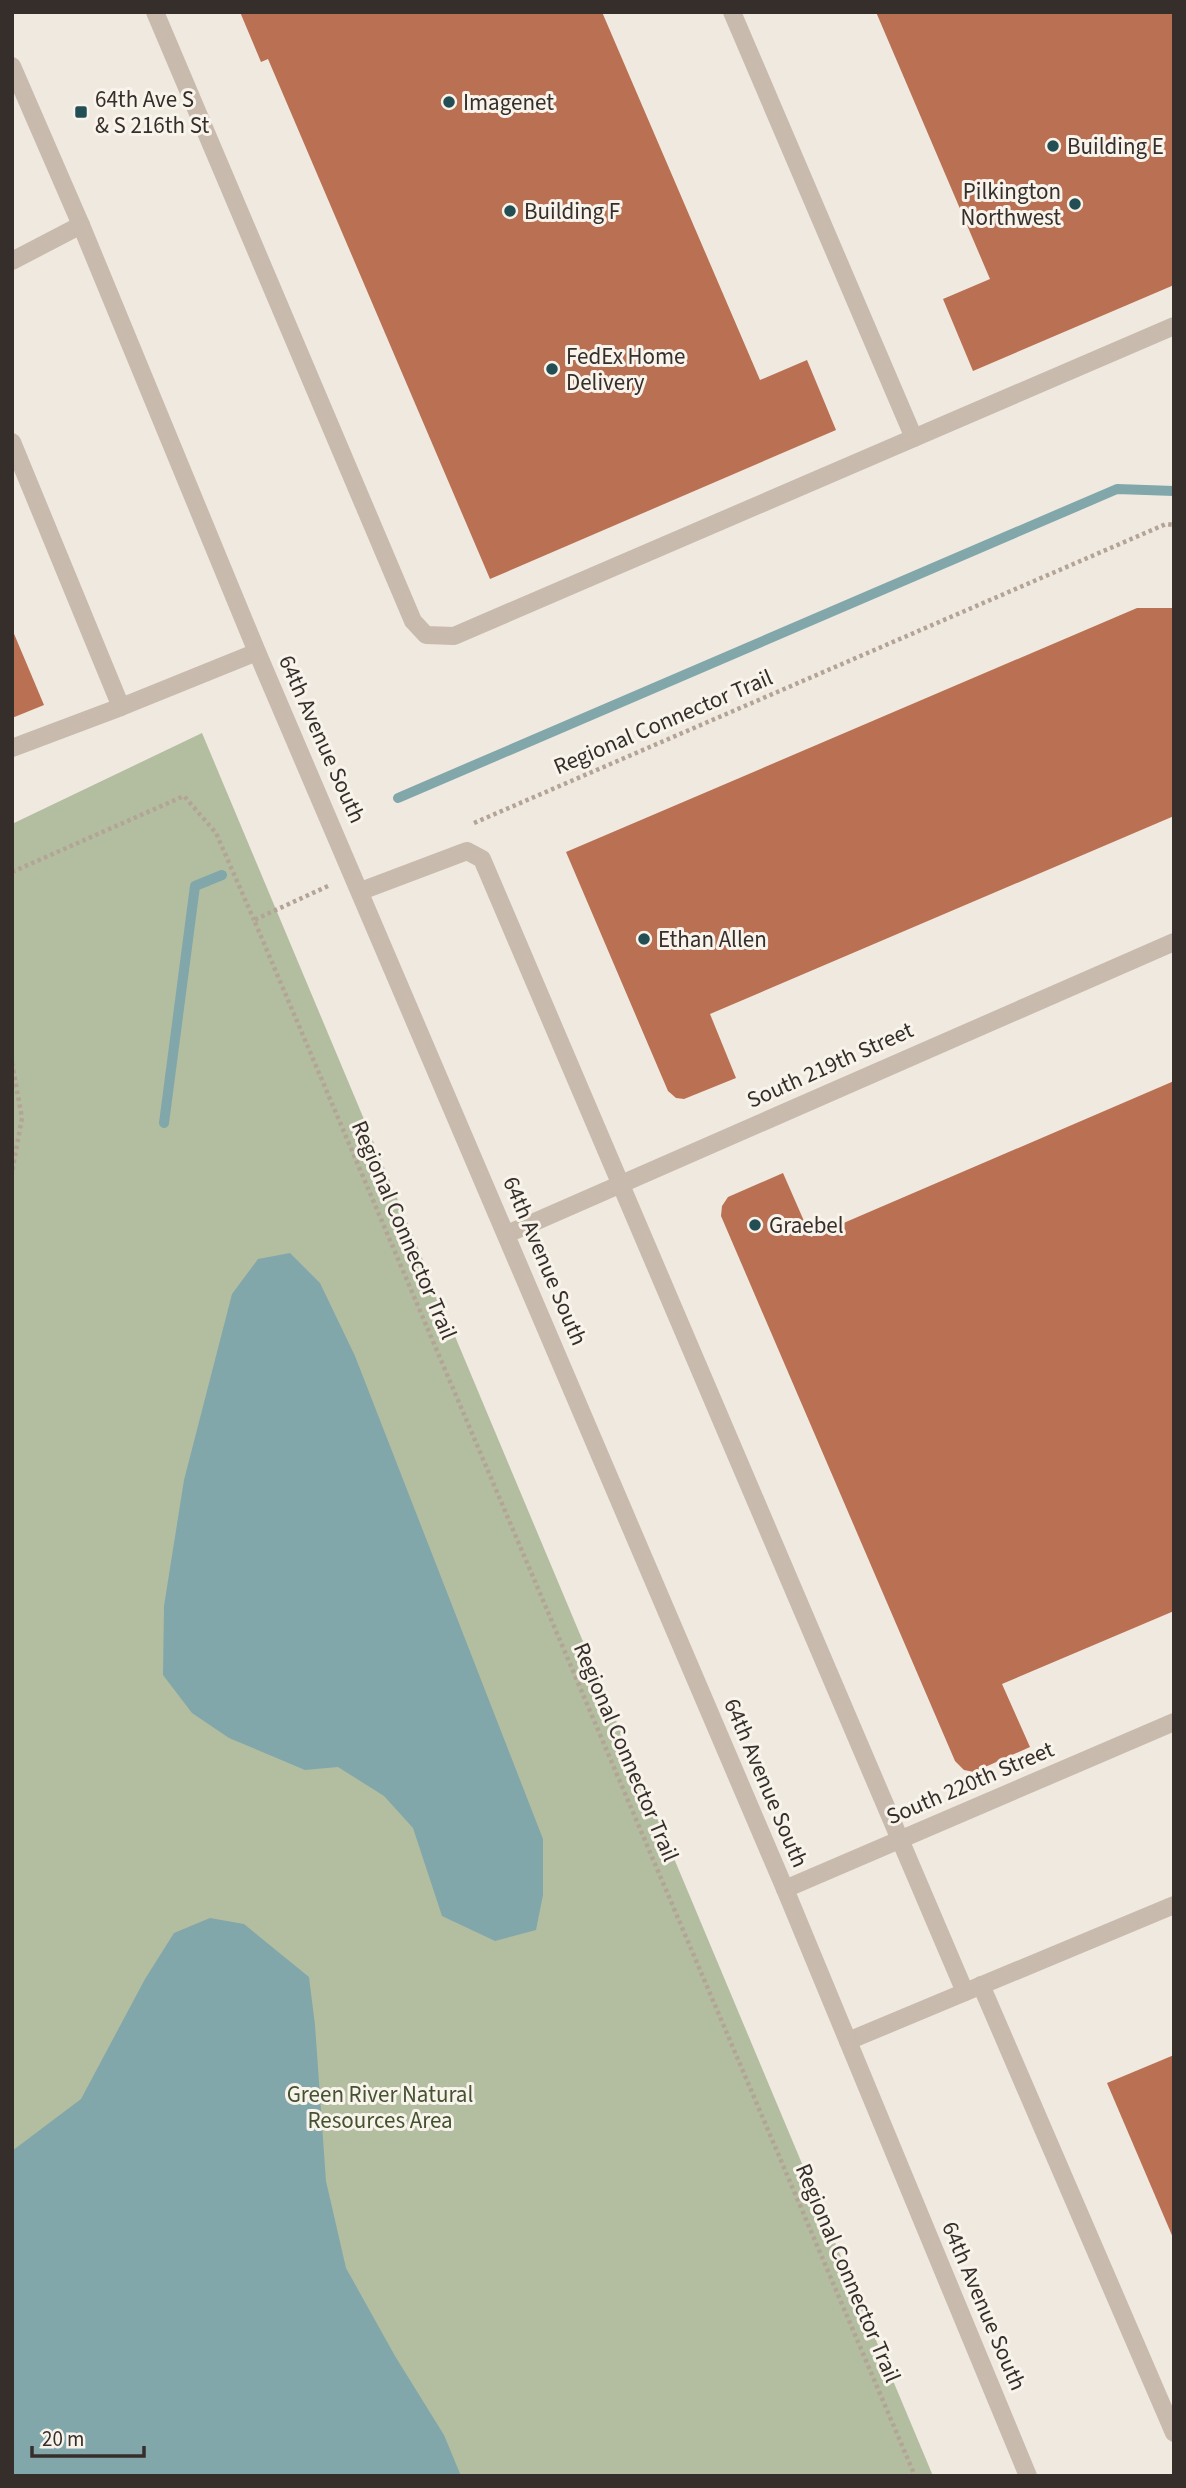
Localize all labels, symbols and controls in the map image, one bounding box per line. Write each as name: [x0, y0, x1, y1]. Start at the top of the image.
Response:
place label: 64th Ave S & S 216th St: [95, 83, 209, 142]
place label: Imagenet: [463, 86, 554, 119]
marker: Imagenet: [441, 94, 457, 110]
marker: 64th Ave S & S 216th St: [73, 104, 89, 120]
place label: Building E: [1067, 130, 1164, 163]
marker: Building E: [1045, 138, 1061, 154]
place label: Pilkington Northwest: [961, 175, 1061, 234]
place label: Building F: [524, 195, 620, 228]
marker: Pilkington Northwest: [1067, 196, 1083, 212]
marker: Building F: [502, 203, 518, 219]
place label: FedEx Home Delivery: [566, 340, 685, 399]
marker: FedEx Home Delivery: [544, 361, 560, 377]
street label: 64th Avenue South: [270, 650, 374, 828]
street label: Regional Connector Trail: [548, 661, 778, 783]
place label: Ethan Allen: [658, 923, 767, 956]
marker: Ethan Allen: [636, 931, 652, 947]
street label: South 219th Street: [742, 1013, 919, 1116]
street label: Regional Connector Trail: [343, 1115, 465, 1345]
street label: 64th Avenue South: [494, 1171, 596, 1351]
place label: Graebel: [769, 1209, 844, 1242]
marker: Graebel: [747, 1217, 763, 1233]
street label: Regional Connector Trail: [565, 1637, 687, 1867]
street label: 64th Avenue South: [715, 1693, 817, 1873]
street label: South 220th Street: [881, 1733, 1059, 1833]
park label: Green River Natural Resources Area: [287, 2078, 473, 2137]
street label: Regional Connector Trail: [787, 2158, 909, 2388]
street label: 64th Avenue South: [933, 2216, 1035, 2396]
scale bar: [32, 2414, 144, 2458]
text: 20 m: [42, 2424, 84, 2454]

